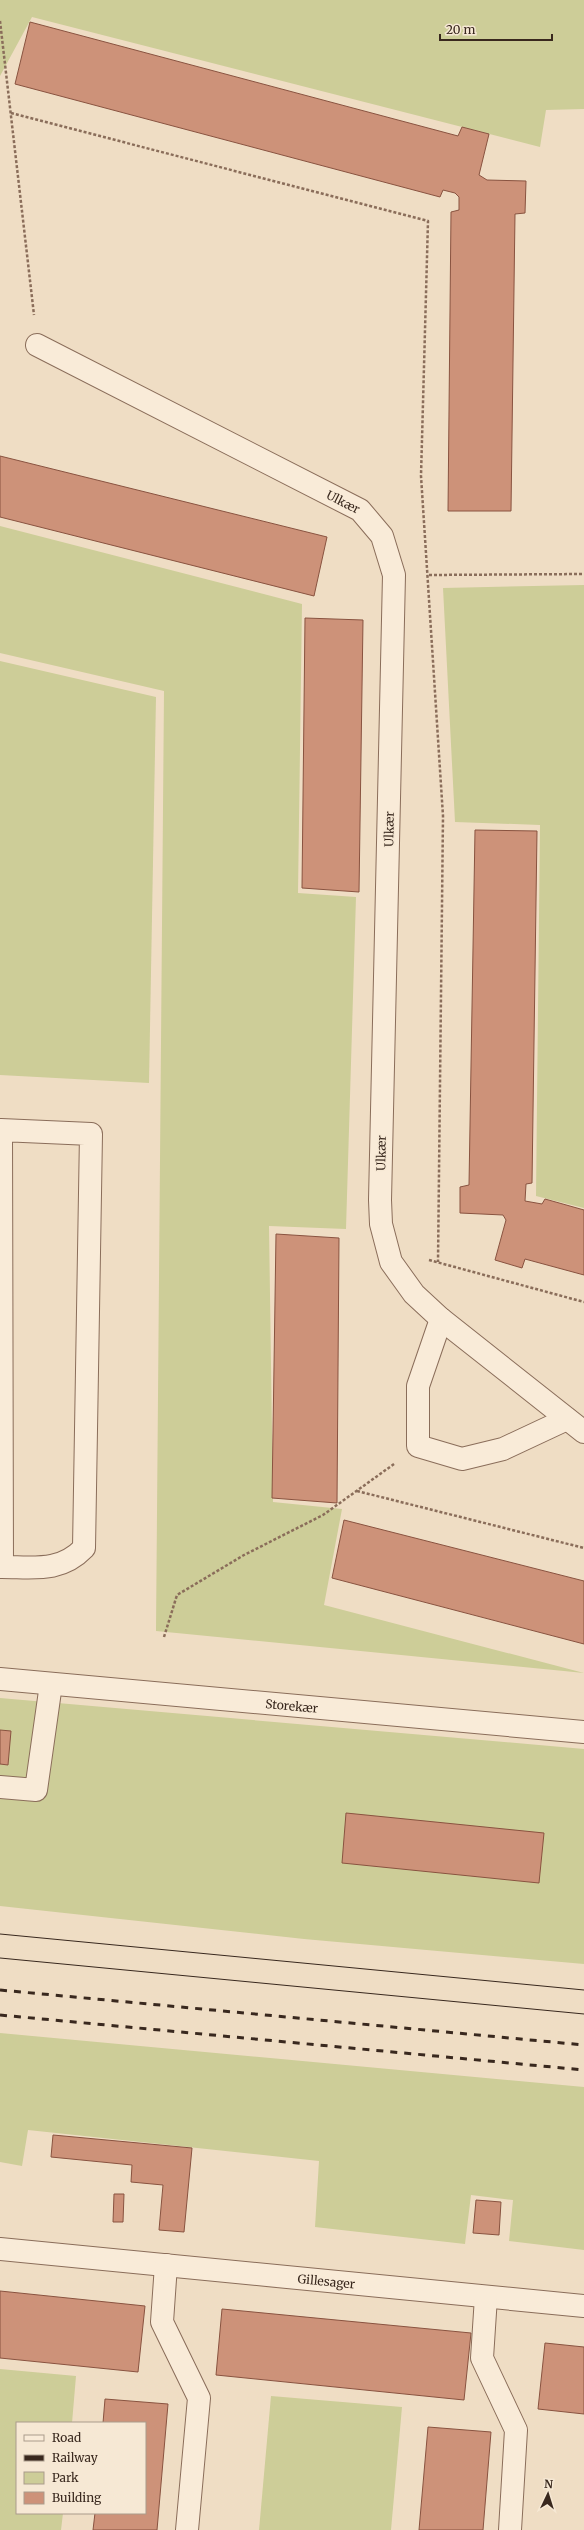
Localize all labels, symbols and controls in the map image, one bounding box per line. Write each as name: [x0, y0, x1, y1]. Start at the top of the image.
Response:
scale bar: [440, 16, 552, 42]
text: 20 m: [446, 22, 475, 37]
street label: Ulkær: [324, 487, 363, 517]
street label: Ulkær: [381, 810, 397, 847]
street label: Ulkær: [373, 1134, 389, 1171]
street label: Storekær: [265, 1696, 319, 1715]
street label: Gillesager: [297, 2271, 356, 2291]
legend: [16, 2422, 146, 2514]
text: Road: [52, 2430, 81, 2445]
text: Railway: [52, 2450, 98, 2465]
text: Park: [52, 2470, 79, 2485]
north arrow: [528, 2474, 568, 2514]
text: N: [544, 2477, 554, 2491]
text: Building: [52, 2490, 102, 2505]

